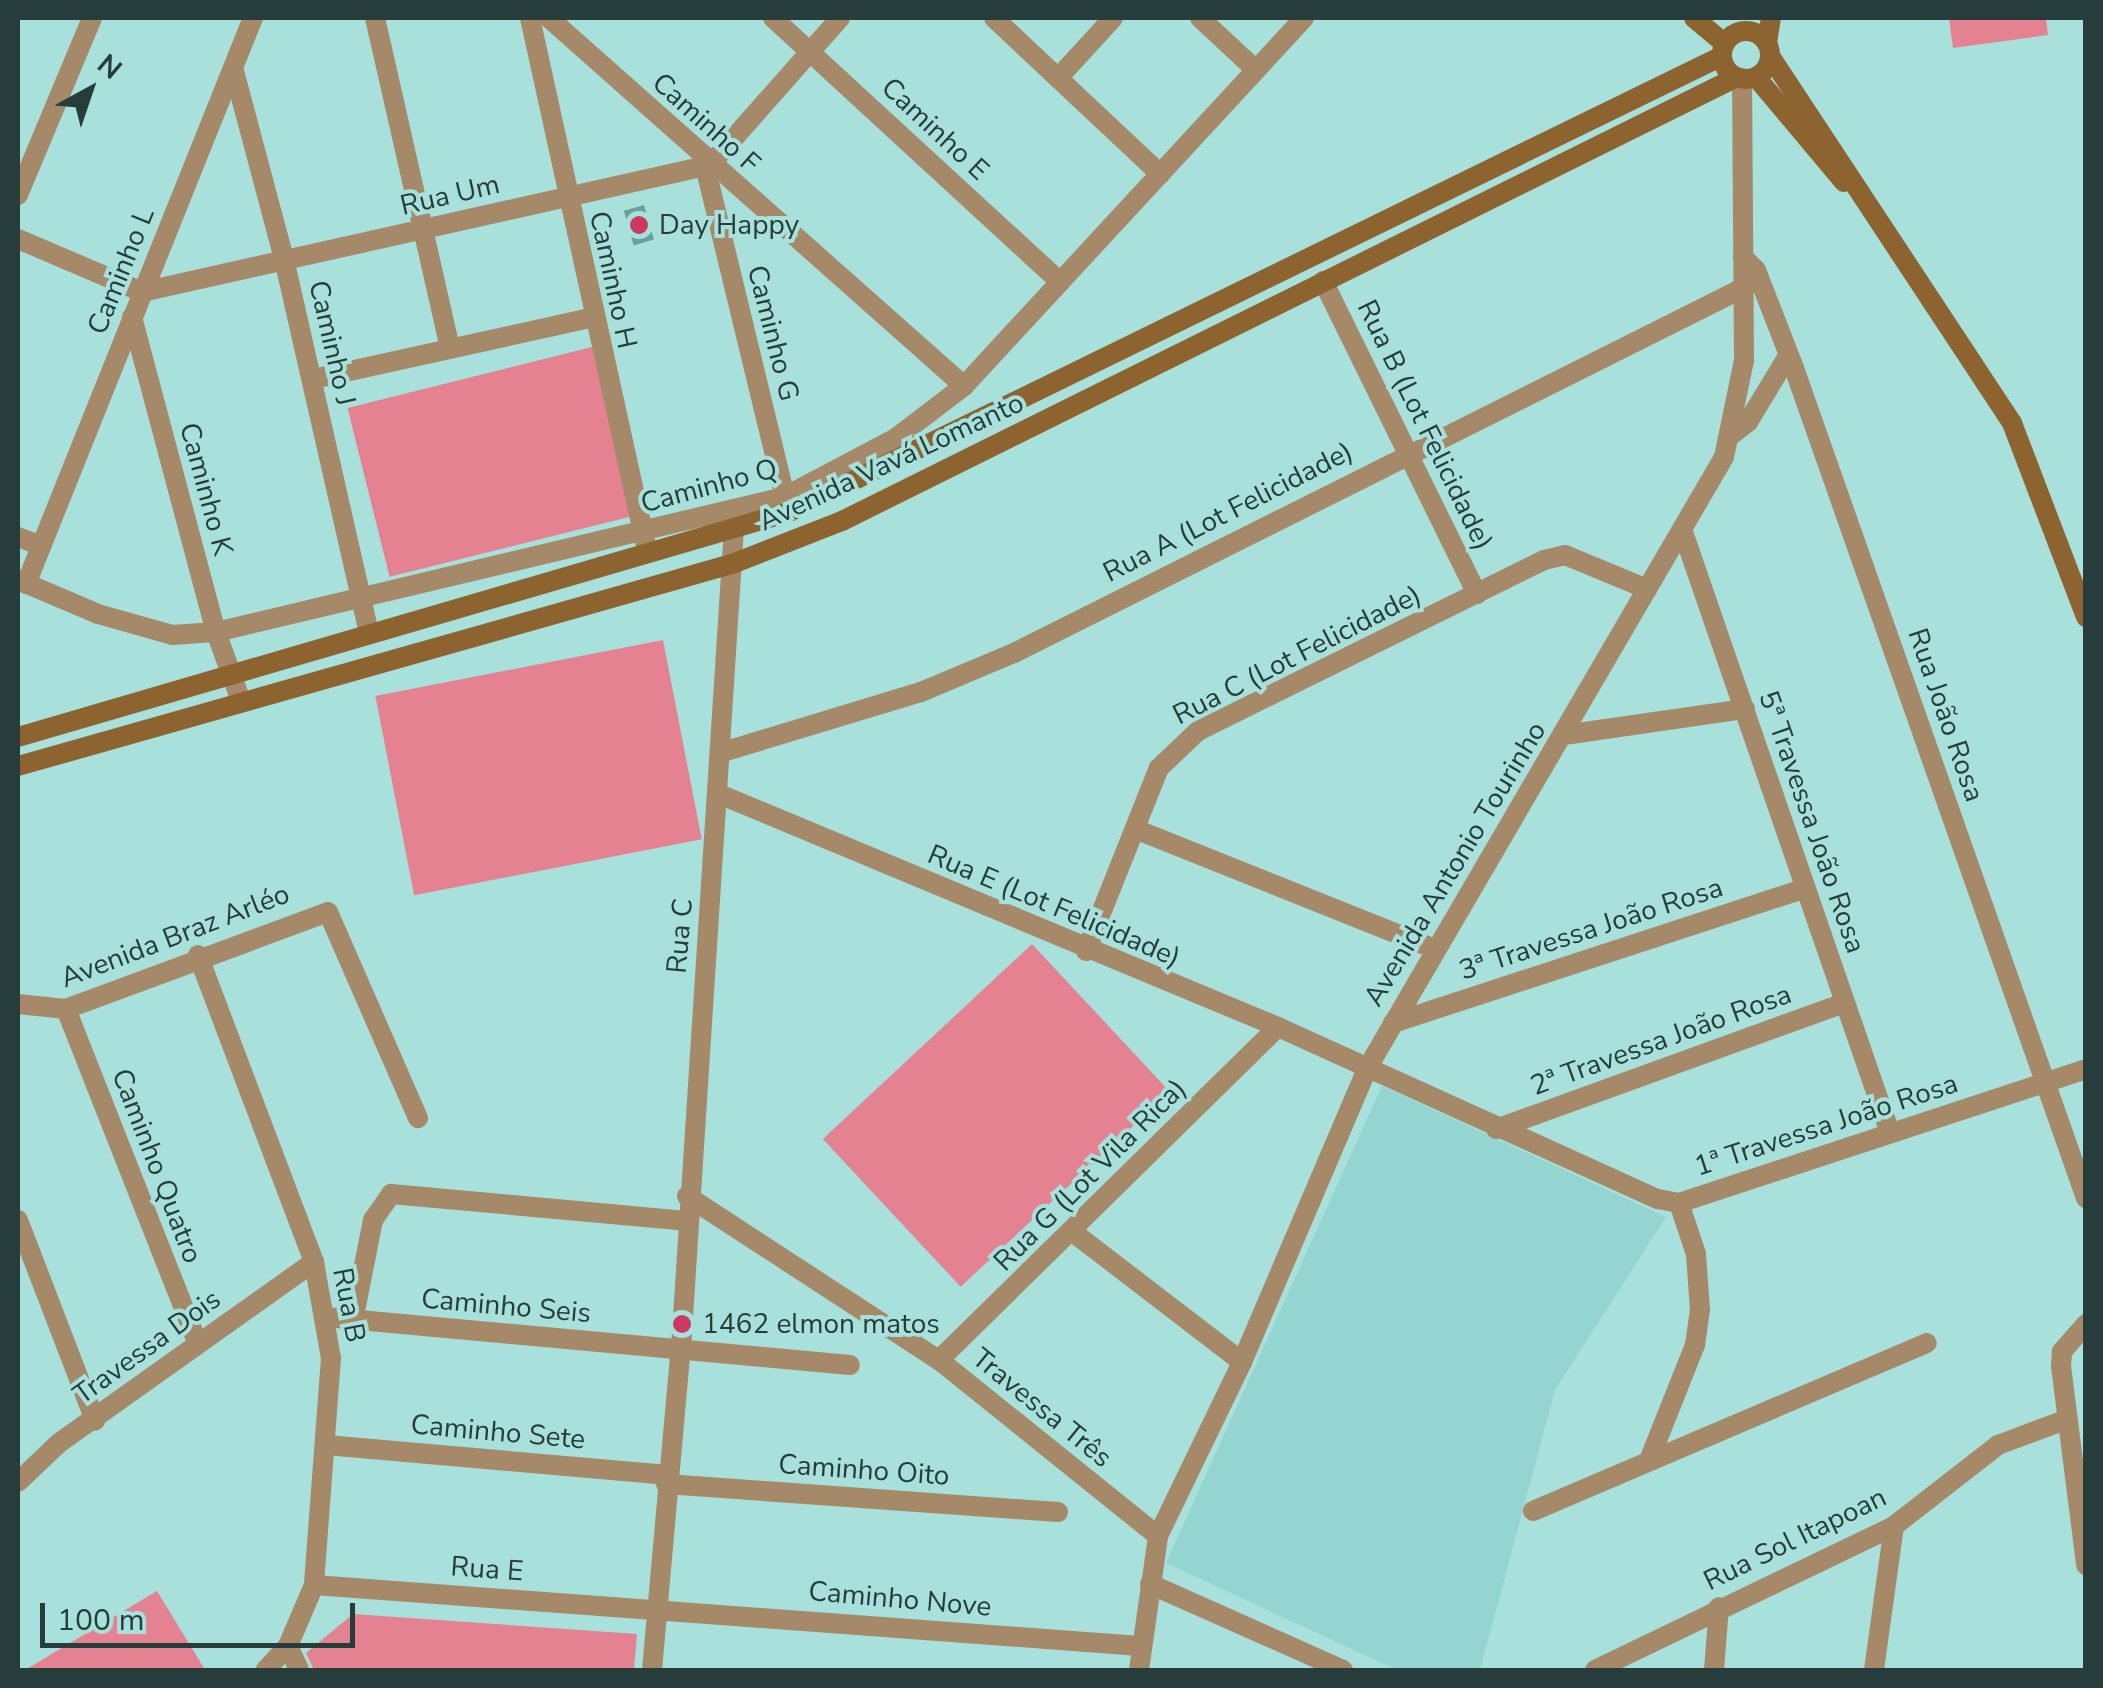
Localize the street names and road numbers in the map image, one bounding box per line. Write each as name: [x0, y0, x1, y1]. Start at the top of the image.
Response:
street label: Caminho F: [645, 66, 767, 180]
street label: Caminho E: [874, 71, 996, 187]
street label: Rua Um: [397, 167, 503, 223]
street label: Caminho L: [80, 203, 162, 339]
street label: Caminho H: [582, 208, 644, 352]
street label: Caminho G: [740, 262, 806, 404]
street label: Caminho J: [301, 277, 363, 409]
street label: Rua B (Lot Felicidade): [1350, 295, 1500, 555]
street label: Avenida Vavá Lomanto: [753, 386, 1029, 538]
street label: Caminho K: [172, 419, 240, 559]
street label: Rua A (Lot Felicidade): [1098, 435, 1358, 589]
street label: Caminho Q: [637, 452, 781, 520]
street label: Rua C (Lot Felicidade): [1167, 578, 1427, 732]
street label: Rua João Rosa: [1901, 624, 1991, 806]
street label: 5ª Travessa João Rosa: [1751, 686, 1873, 958]
street label: Avenida Antonio Tourinho: [1357, 716, 1553, 1012]
street label: Rua E (Lot Felicidade): [923, 838, 1185, 974]
street label: 3ª Travessa João Rosa: [1455, 871, 1727, 987]
street label: Avenida Braz Arléo: [56, 877, 294, 995]
street label: Rua C: [660, 897, 700, 975]
street label: 2ª Travessa João Rosa: [1526, 977, 1796, 1103]
street label: Caminho Quatro: [104, 1064, 210, 1268]
street label: 1ª Travessa João Rosa: [1690, 1067, 1962, 1183]
street label: Rua G (Lot Vila Rica): [987, 1072, 1193, 1278]
street label: Rua B: [325, 1265, 373, 1345]
street label: Travessa Dois: [67, 1282, 227, 1412]
street label: Caminho Seis: [420, 1282, 592, 1330]
street label: Travessa Três: [965, 1341, 1119, 1475]
street label: Caminho Sete: [409, 1408, 587, 1456]
street label: Caminho Oito: [777, 1447, 951, 1493]
street label: Rua Sol Itapoan: [1698, 1480, 1892, 1598]
street label: Rua E: [450, 1550, 524, 1588]
street label: Caminho Nove: [807, 1574, 993, 1624]

